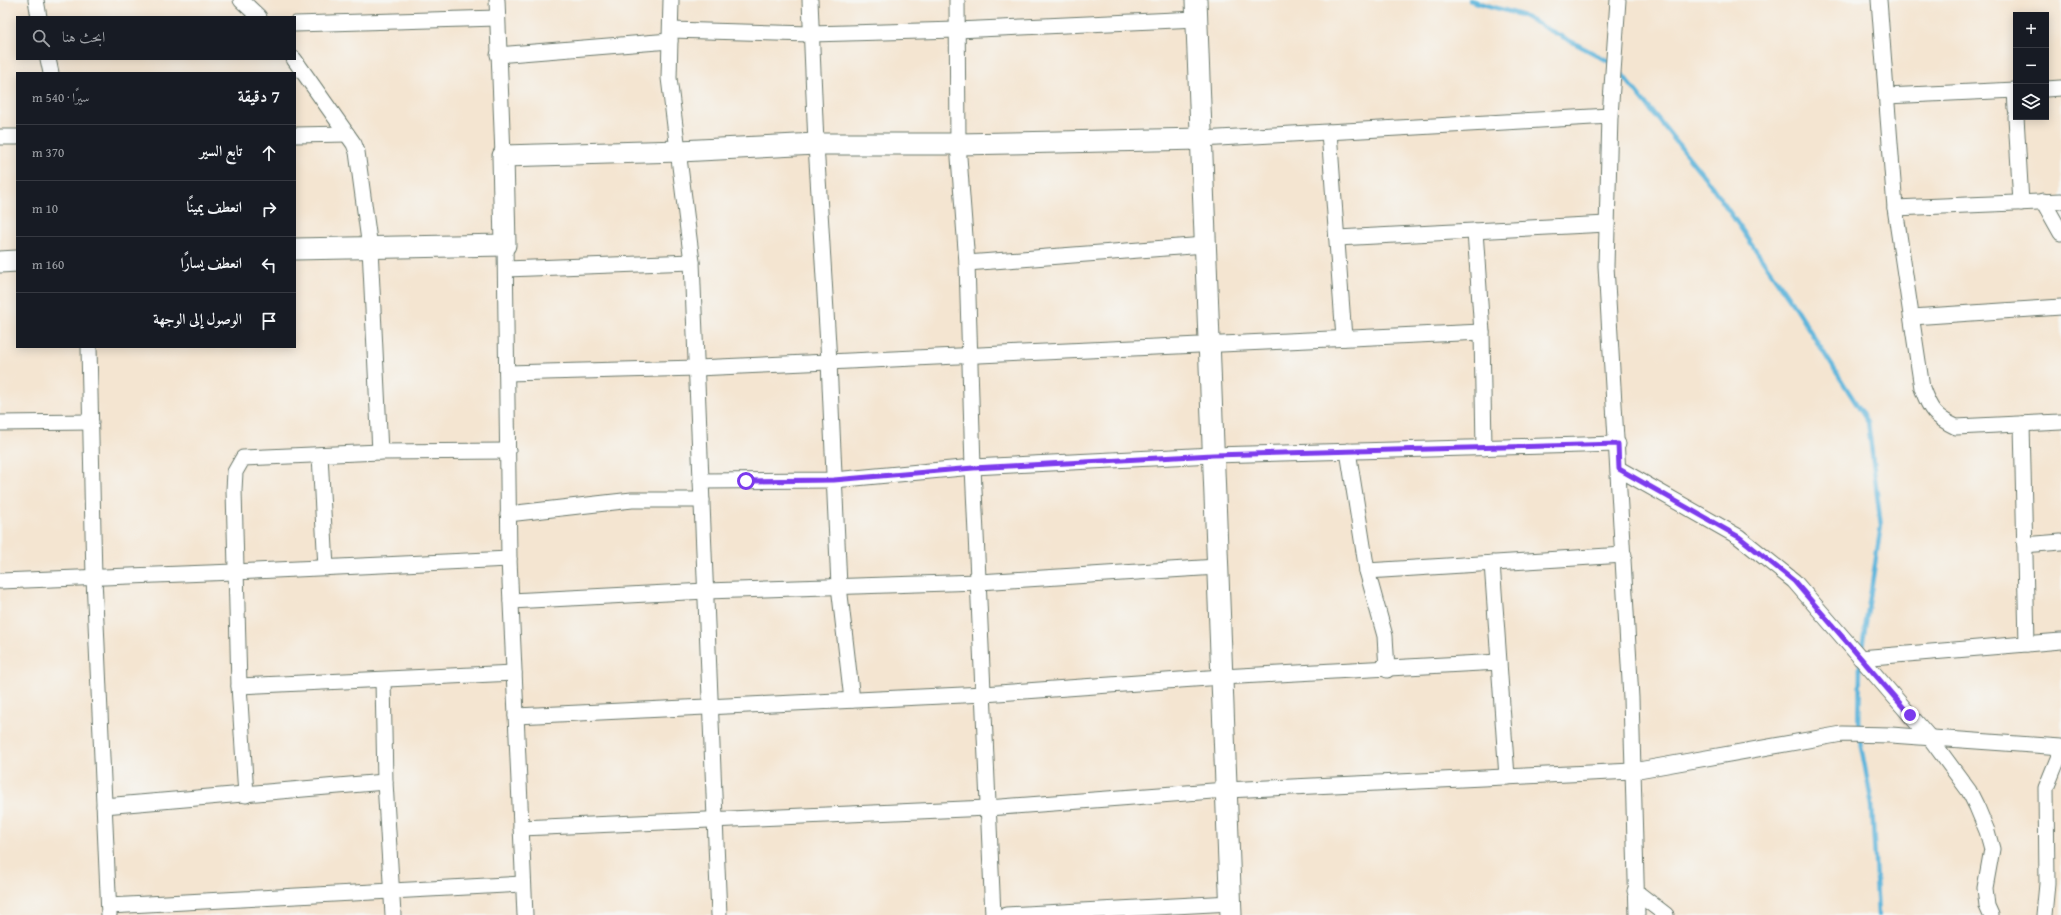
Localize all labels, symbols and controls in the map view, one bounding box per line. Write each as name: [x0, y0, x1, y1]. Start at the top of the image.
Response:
map controls: [2013, 12, 2049, 120]
button: +: [2013, 12, 2049, 48]
search box: [16, 16, 296, 60]
text: ابحث هنا: [62, 26, 105, 47]
icon: search: [30, 27, 52, 49]
button: −: [2013, 48, 2049, 84]
text: 7 دقيقة: [238, 83, 280, 108]
button: layers: [2013, 84, 2049, 120]
text: سيرًا · 540 m: [32, 88, 90, 107]
text: تابع السير: [200, 140, 242, 161]
icon: ahead: [258, 142, 280, 164]
text: 370 m: [32, 143, 64, 162]
text: انعطف يمينًا: [186, 196, 242, 217]
icon: right: [258, 198, 280, 220]
text: 10 m: [32, 199, 58, 218]
text: انعطف يسارًا: [180, 252, 242, 273]
icon: left: [258, 254, 280, 276]
text: 160 m: [32, 255, 64, 274]
text: الوصول إلى الوجهة: [153, 308, 242, 329]
icon: arrive: [258, 310, 280, 332]
route start: [737, 472, 755, 490]
route end: [1901, 706, 1919, 724]

